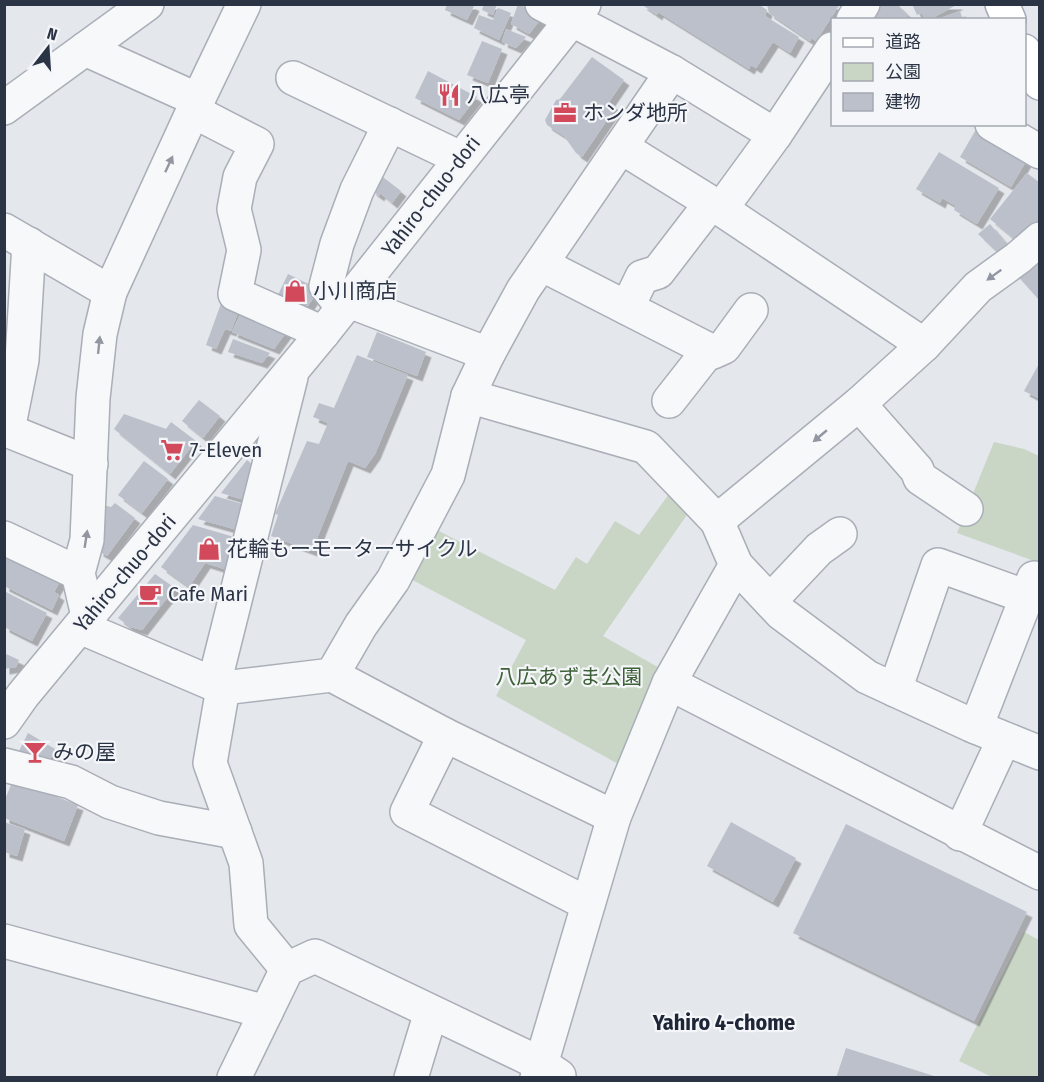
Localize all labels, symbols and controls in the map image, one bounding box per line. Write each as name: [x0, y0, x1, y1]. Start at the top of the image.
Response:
north arrow: [18, 18, 78, 78]
legend: [831, 18, 1026, 126]
text: N: [45, 24, 60, 45]
text: 道路: [885, 31, 921, 53]
text: 公園: [885, 61, 921, 83]
restaurant icon: 八広亭: [436, 82, 462, 108]
place label: 八広亭: [467, 82, 530, 108]
text: 建物: [885, 91, 921, 113]
office icon: ホンダ地所: [552, 100, 578, 126]
place label: ホンダ地所: [583, 100, 688, 126]
street label: Yahiro-chuo-dori: [376, 131, 486, 261]
one-way arrow: [164, 155, 173, 172]
one-way arrow: [987, 269, 1002, 281]
shop icon: 小川商店: [282, 278, 308, 304]
place label: 小川商店: [313, 278, 397, 304]
one-way arrow: [94, 335, 104, 354]
one-way arrow: [813, 429, 828, 442]
supermarket icon: 7-Eleven: [159, 437, 185, 463]
place label: 7-Eleven: [190, 437, 262, 463]
street label: Yahiro-chuo-dori: [68, 509, 182, 637]
one-way arrow: [82, 529, 91, 548]
shop icon: 花輪もーモーターサイクル: [196, 536, 222, 562]
place label: 花輪もーモーターサイクル: [227, 536, 478, 562]
cafe icon: Cafe Mari: [137, 581, 163, 607]
place label: Cafe Mari: [168, 581, 248, 607]
park label: 八広あずま公園: [496, 664, 643, 690]
bar icon: みの屋: [22, 739, 48, 765]
place label: みの屋: [53, 739, 116, 765]
district label: Yahiro 4-chome: [652, 1009, 795, 1036]

